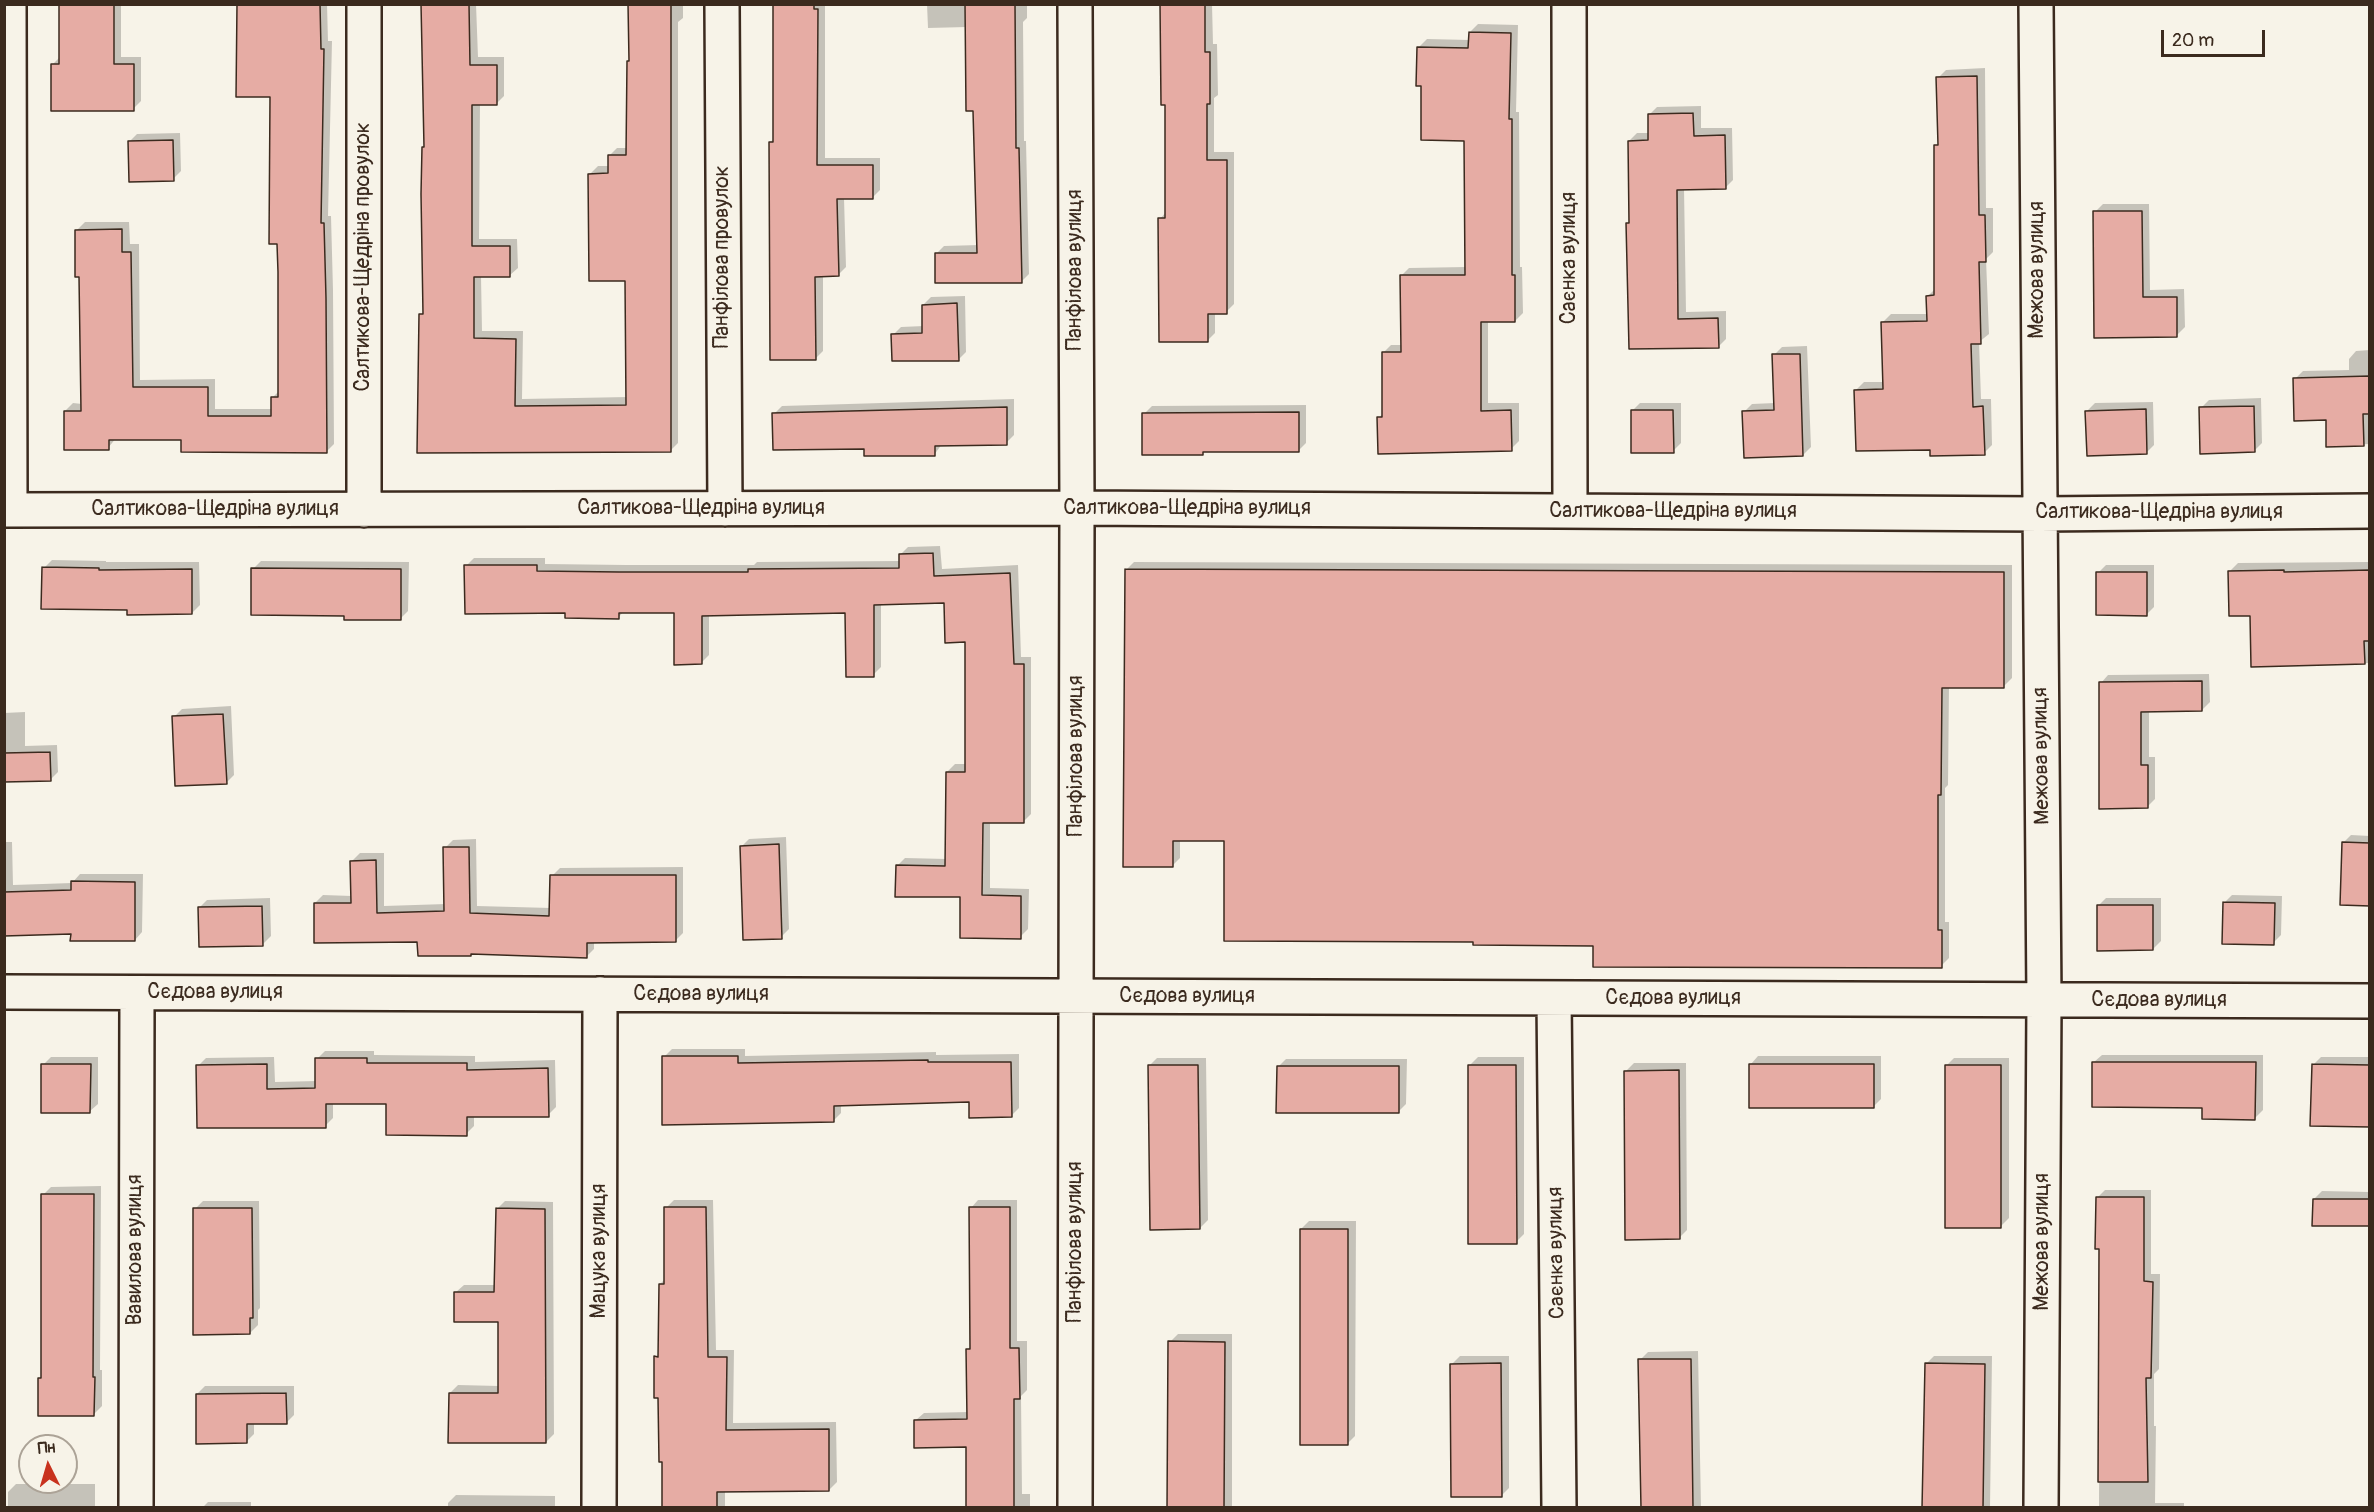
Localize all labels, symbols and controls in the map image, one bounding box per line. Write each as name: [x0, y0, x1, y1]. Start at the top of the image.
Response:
scale bar: [2164, 18, 2268, 56]
text: 20 m: [2172, 29, 2214, 52]
street label: Салтикова-Щедріна провулок: [351, 122, 377, 392]
street label: Панфілова провулок: [710, 166, 736, 348]
street label: Панфілова вулиця: [1063, 189, 1089, 351]
street label: Саєнка вулиця: [1557, 192, 1583, 324]
street label: Межова вулиця: [2025, 201, 2051, 339]
street label: Салтикова-Щедріна вулиця: [577, 496, 825, 522]
street label: Салтикова-Щедріна вулиця: [1063, 496, 1311, 522]
street label: Салтикова-Щедріна вулиця: [91, 497, 339, 523]
street label: Салтикова-Щедріна вулиця: [1549, 499, 1797, 525]
street label: Салтикова-Щедріна вулиця: [2035, 500, 2283, 526]
street label: Панфілова вулиця: [1064, 675, 1090, 837]
street label: Межова вулиця: [2028, 687, 2056, 825]
street label: Сєдова вулиця: [147, 980, 283, 1006]
street label: Сєдова вулиця: [633, 982, 769, 1008]
street label: Сєдова вулиця: [1119, 984, 1255, 1010]
street label: Сєдова вулиця: [1605, 986, 1741, 1012]
street label: Сєдова вулиця: [2091, 988, 2227, 1014]
street label: Панфілова вулиця: [1063, 1161, 1089, 1323]
street label: Межова вулиця: [2030, 1173, 2056, 1311]
street label: Вавилова вулиця: [123, 1174, 149, 1326]
street label: Мацука вулиця: [587, 1184, 613, 1318]
street label: Саєнка вулиця: [1543, 1187, 1571, 1319]
north arrow: [18, 1434, 78, 1494]
text: Пн: [37, 1437, 56, 1459]

